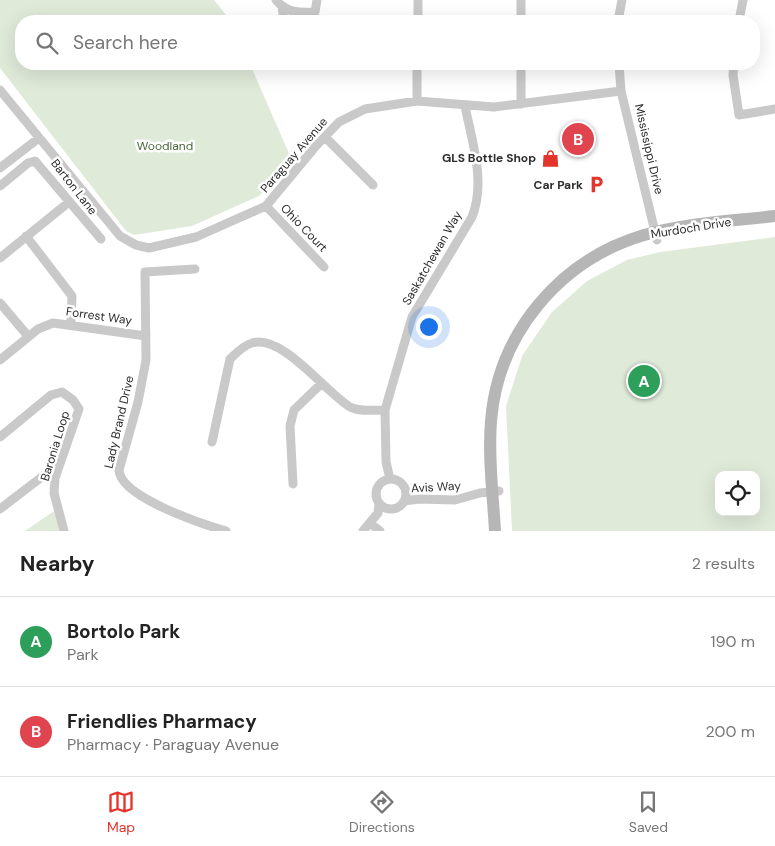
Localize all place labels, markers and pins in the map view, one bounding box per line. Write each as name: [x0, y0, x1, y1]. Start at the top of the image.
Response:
pin: B: [562, 120, 594, 158]
shop icon: GLS Bottle Shop: [540, 148, 560, 168]
place label: GLS Bottle Shop: [442, 150, 536, 166]
parking icon: Car Park: [587, 175, 607, 195]
place label: Car Park: [534, 177, 583, 193]
pin: A: [628, 362, 660, 400]

